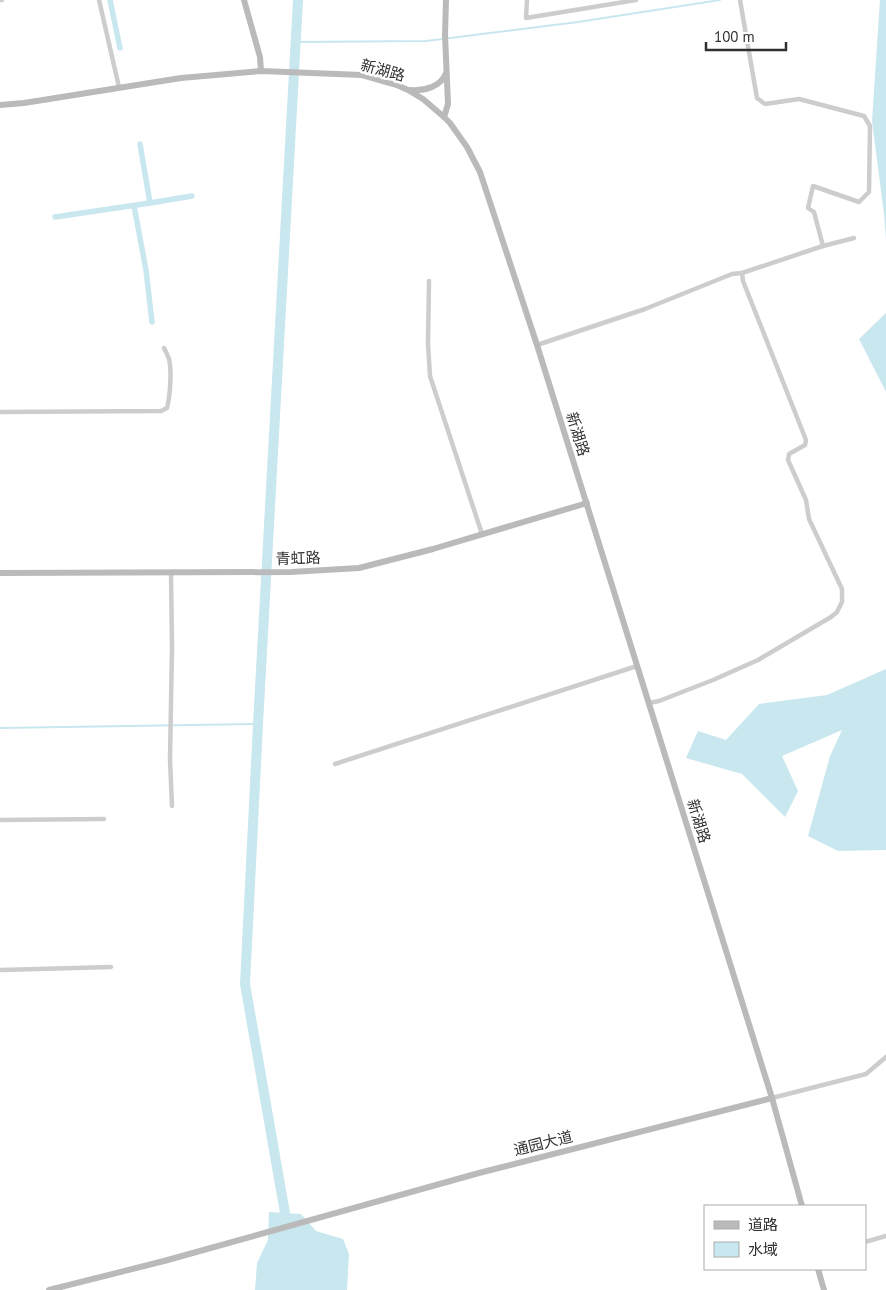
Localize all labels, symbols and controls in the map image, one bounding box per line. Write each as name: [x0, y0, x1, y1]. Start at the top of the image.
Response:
scale bar: [706, 20, 786, 52]
text: 100 m: [714, 27, 755, 46]
street label: 新湖路: [359, 55, 407, 85]
street label: 新湖路: [562, 410, 594, 458]
street label: 青虹路: [275, 548, 321, 568]
street label: 新湖路: [683, 797, 715, 845]
street label: 通园大道: [512, 1127, 574, 1159]
legend: [704, 1205, 866, 1270]
text: 道路: [748, 1215, 778, 1234]
text: 水域: [748, 1240, 778, 1259]

